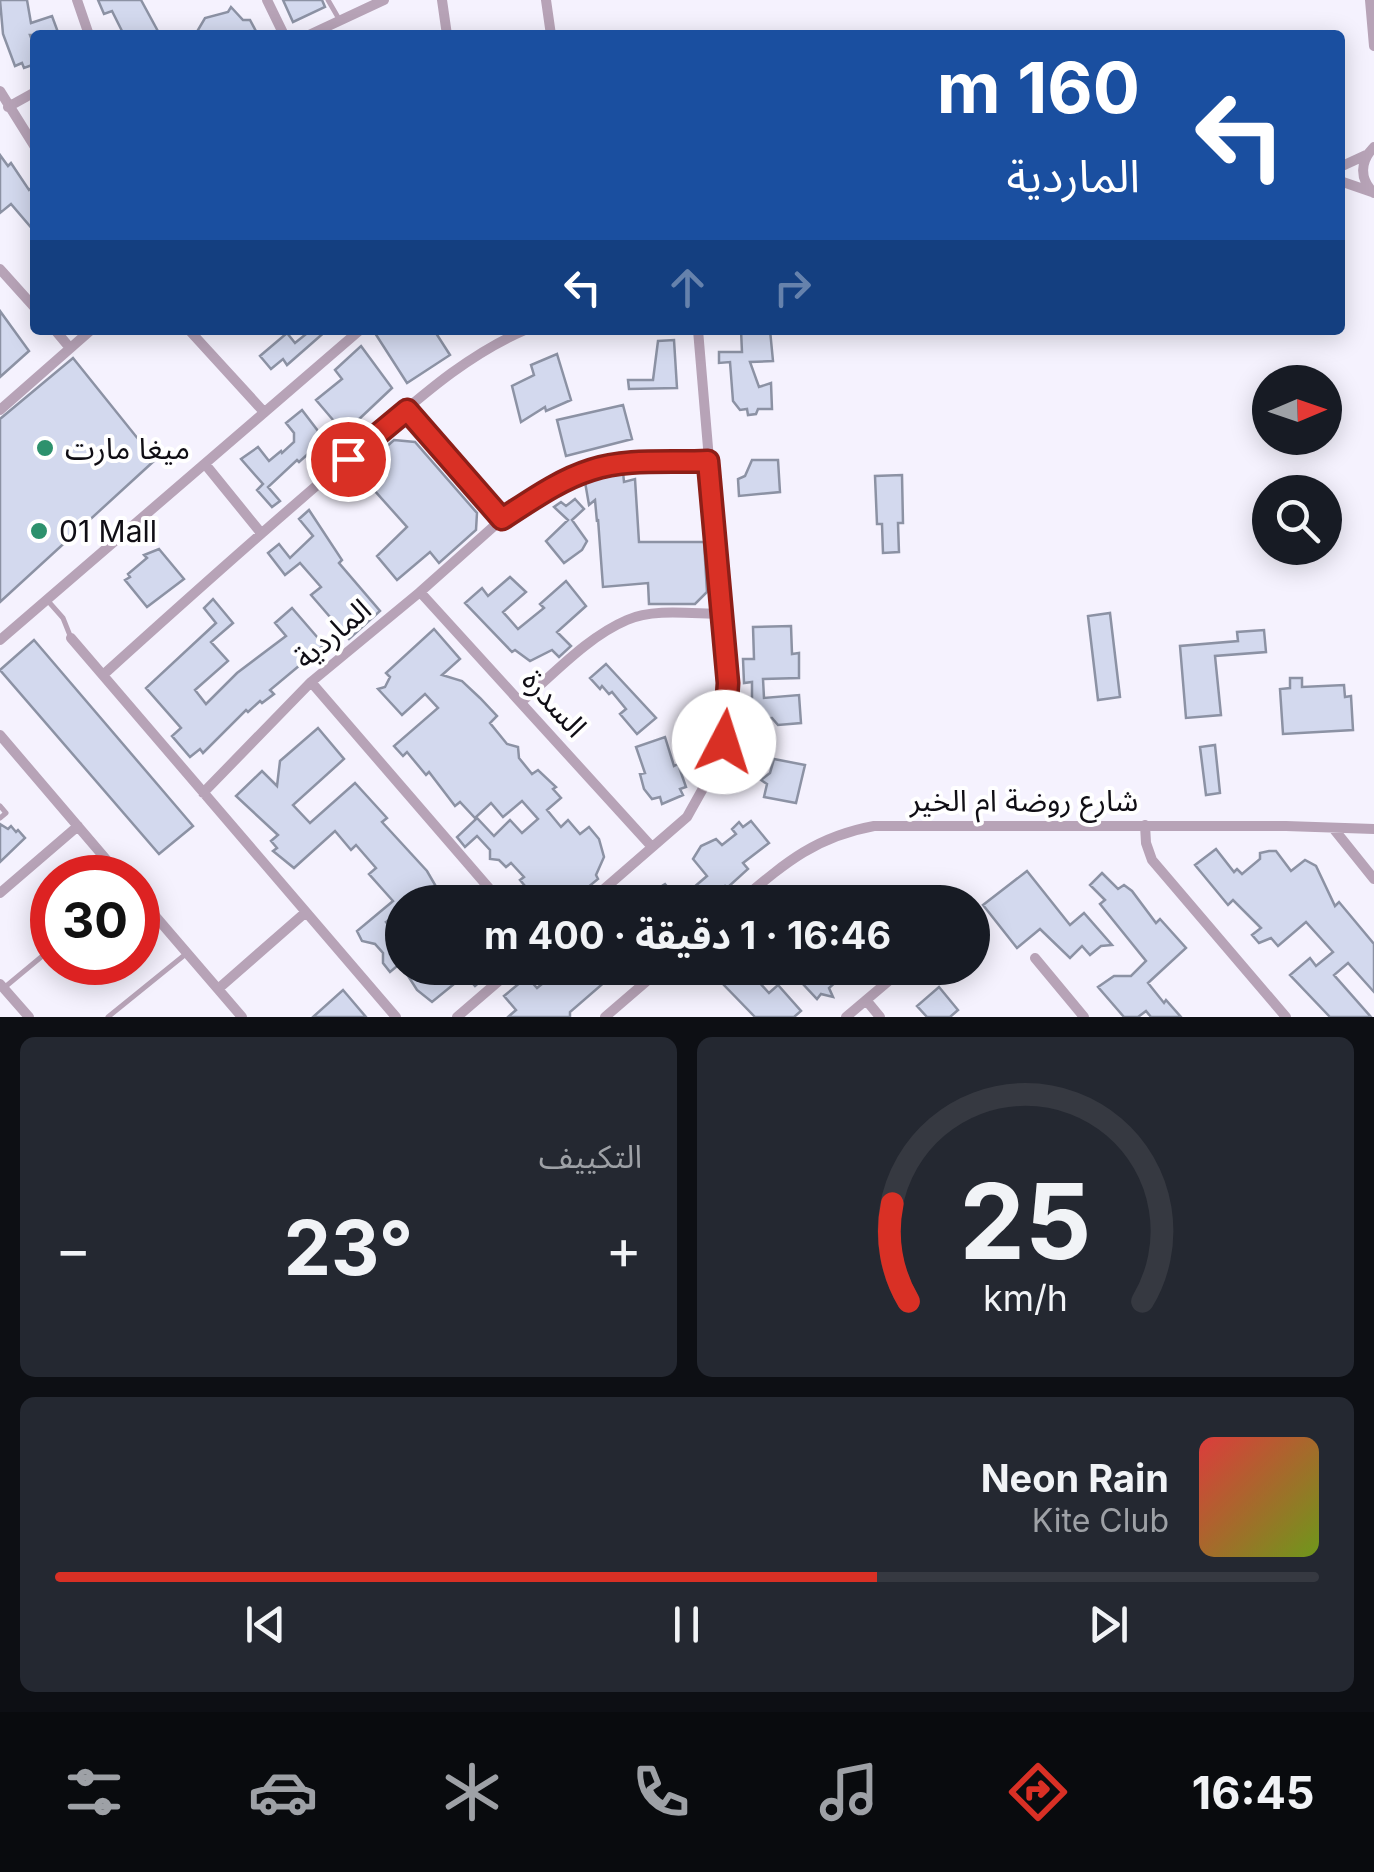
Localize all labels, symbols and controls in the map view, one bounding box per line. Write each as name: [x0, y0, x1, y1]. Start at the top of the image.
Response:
text: 160 m: [937, 45, 1140, 130]
icon: left: [1175, 70, 1305, 200]
text: الماردية: [1007, 148, 1140, 203]
icon: left: [555, 260, 610, 315]
icon: ahead: [660, 260, 715, 315]
icon: right: [765, 260, 820, 315]
north arrow: [1252, 365, 1342, 455]
map controls: [1252, 365, 1342, 565]
pin: [306, 417, 391, 502]
place label: ميغا مارت: [65, 430, 190, 466]
icon: arrive: [321, 432, 376, 487]
marker: ميغا مارت: [34, 437, 56, 459]
button: search: [1252, 475, 1342, 565]
place label: 01 Mall: [59, 513, 157, 549]
marker: 01 Mall: [28, 520, 50, 542]
street label: الماردية: [286, 591, 378, 675]
street label: السدرة: [515, 662, 595, 744]
position arrow: [672, 690, 776, 794]
street label: شارع روضة ام الخير: [909, 782, 1138, 823]
speed limit sign: 30: [30, 855, 160, 985]
text: 16:46 · 1 دقيقة · 400 m: [484, 912, 891, 958]
text: التكييف: [539, 1137, 642, 1176]
text: 25: [960, 1158, 1091, 1284]
text: 23°: [284, 1202, 413, 1293]
text: −: [55, 1216, 91, 1282]
text: +: [606, 1216, 642, 1282]
text: km/h: [983, 1276, 1068, 1320]
text: Neon Rain: [981, 1455, 1169, 1501]
text: Kite Club: [1032, 1501, 1169, 1540]
icon: previous: [238, 1597, 293, 1652]
icon: pause: [659, 1597, 714, 1652]
icon: next: [1081, 1597, 1136, 1652]
icon: filters: [59, 1757, 129, 1827]
icon: car: [248, 1757, 318, 1827]
icon: climate: [437, 1757, 507, 1827]
icon: phone: [626, 1757, 696, 1827]
icon: music: [814, 1757, 884, 1827]
icon: directions: [1003, 1757, 1073, 1827]
text: 16:45: [1192, 1765, 1315, 1820]

